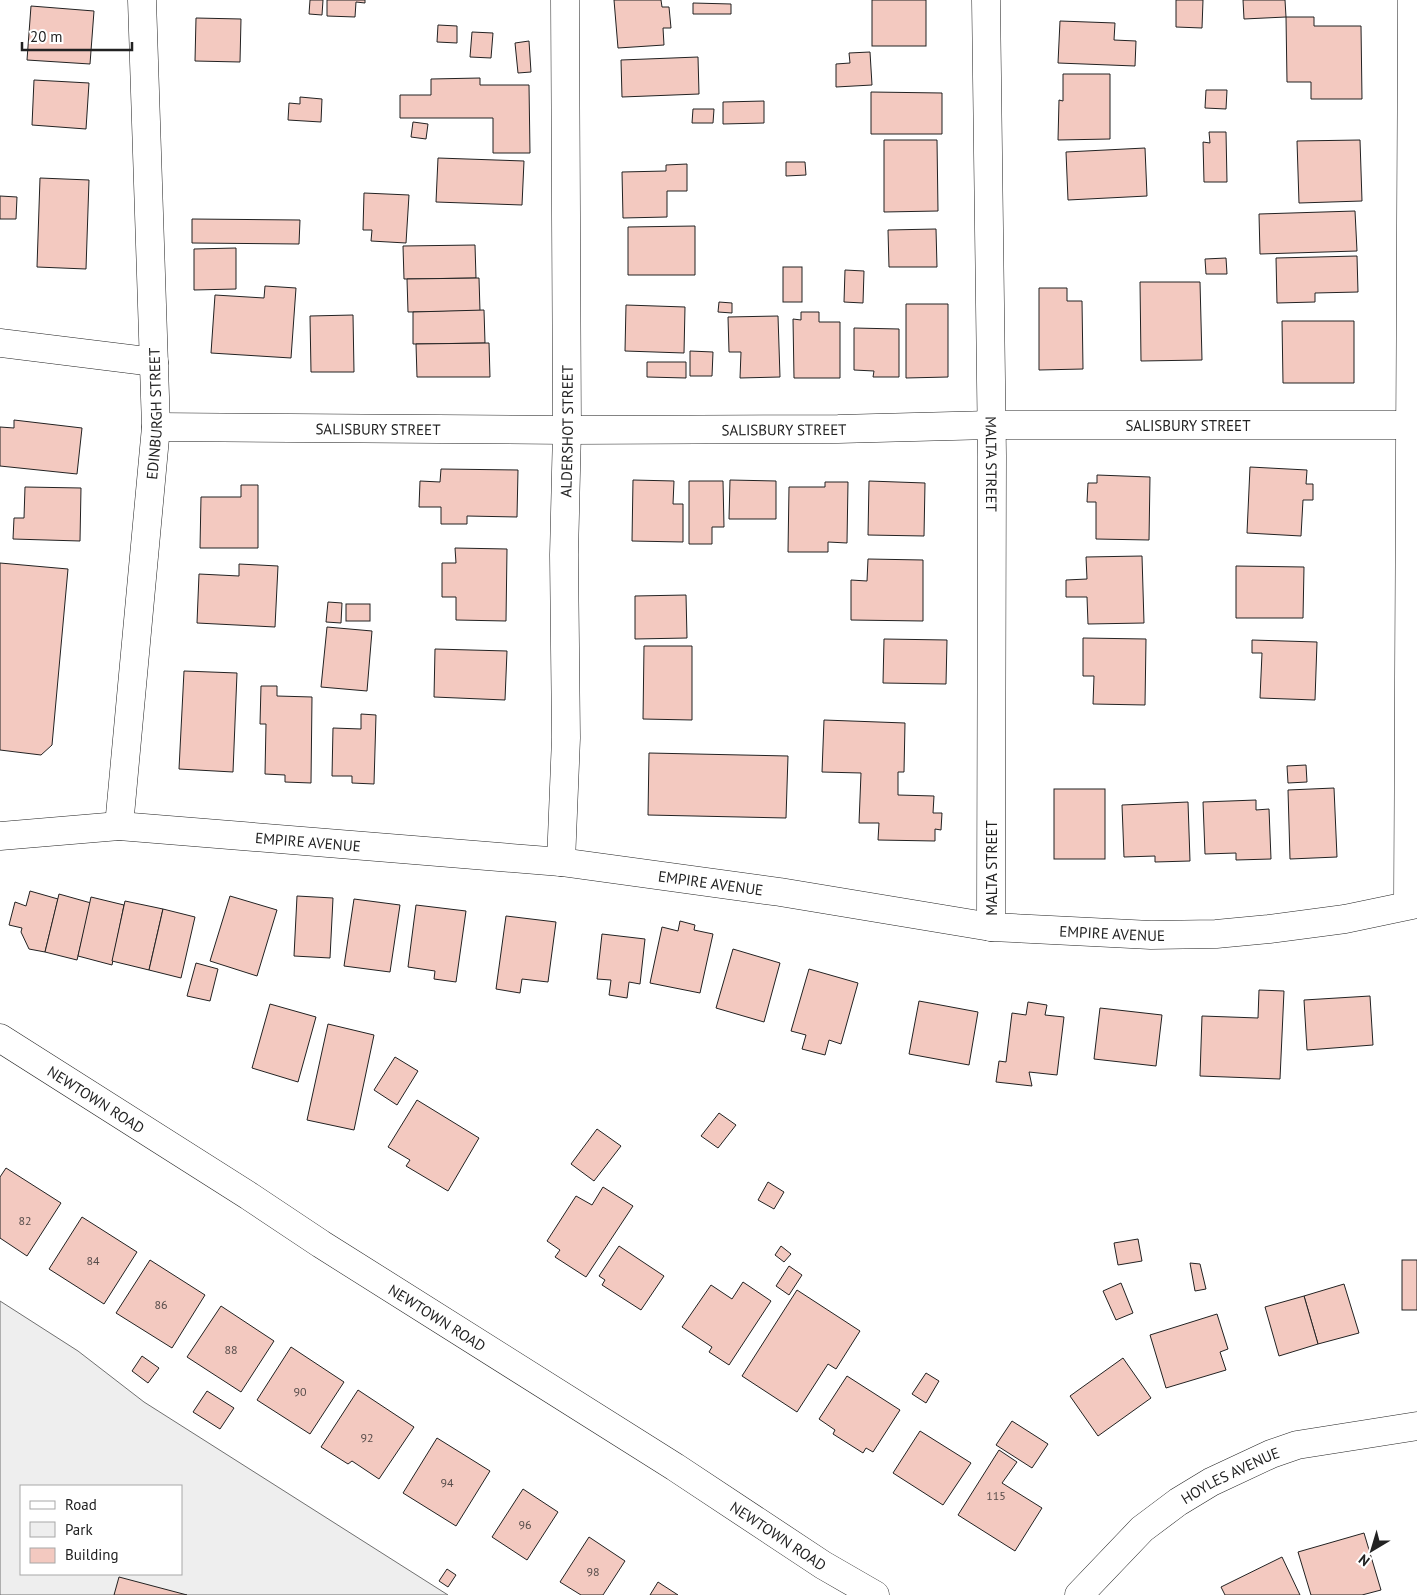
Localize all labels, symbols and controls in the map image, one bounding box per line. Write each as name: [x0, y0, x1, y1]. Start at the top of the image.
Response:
scale bar: [22, 20, 132, 52]
text: 20 m: [30, 27, 63, 46]
street label: EDINBURGH STREET: [142, 347, 166, 480]
street label: ALDERSHOT STREET: [556, 364, 577, 498]
street label: MALTA STREET: [982, 416, 1002, 513]
street label: SALISBURY STREET: [1125, 416, 1251, 435]
street label: SALISBURY STREET: [315, 419, 441, 439]
street label: SALISBURY STREET: [721, 419, 847, 439]
street label: MALTA STREET: [982, 819, 1001, 916]
street label: EMPIRE AVENUE: [254, 828, 361, 855]
street label: EMPIRE AVENUE: [657, 866, 764, 899]
street label: EMPIRE AVENUE: [1059, 921, 1165, 945]
street label: NEWTOWN ROAD: [44, 1061, 148, 1137]
house number: 82: [18, 1213, 32, 1228]
house number: 84: [86, 1253, 100, 1268]
street label: NEWTOWN ROAD: [385, 1280, 490, 1355]
house number: 86: [154, 1297, 168, 1312]
house number: 88: [224, 1342, 238, 1357]
house number: 90: [293, 1384, 307, 1399]
house number: 92: [360, 1430, 374, 1445]
street label: HOYLES AVENUE: [1177, 1442, 1282, 1508]
house number: 94: [440, 1475, 454, 1490]
legend: [20, 1485, 182, 1575]
house number: 115: [986, 1488, 1006, 1503]
text: Road: [65, 1495, 97, 1514]
street label: NEWTOWN ROAD: [727, 1497, 830, 1574]
house number: 96: [518, 1517, 532, 1532]
text: Park: [65, 1520, 93, 1539]
north arrow: [1347, 1525, 1397, 1575]
text: Building: [65, 1545, 119, 1564]
text: N: [1355, 1550, 1373, 1570]
house number: 98: [586, 1564, 600, 1579]

